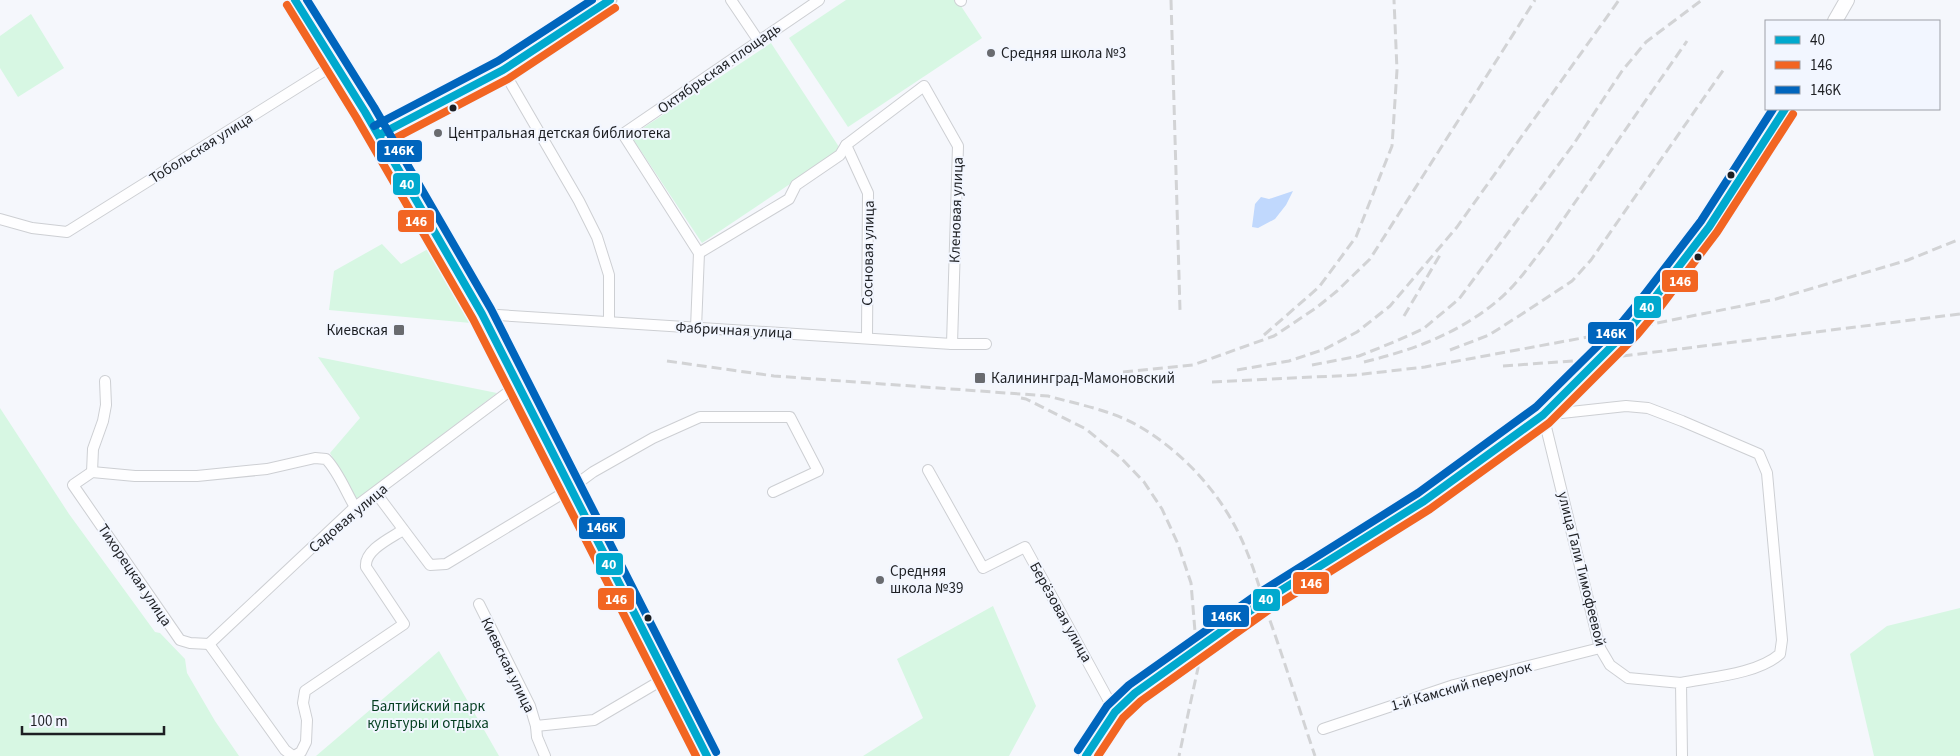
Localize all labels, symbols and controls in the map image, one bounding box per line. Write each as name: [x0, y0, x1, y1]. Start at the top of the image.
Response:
street label: Октябрьская площадь: [653, 18, 785, 119]
legend: [1765, 20, 1940, 110]
text: 40: [1810, 30, 1825, 51]
place label: Средняя школа №3: [1001, 43, 1126, 64]
marker: Средняя школа №3: [985, 47, 997, 59]
text: 146: [1810, 55, 1832, 76]
text: 146K: [1810, 80, 1841, 101]
unlabelled marker: [448, 103, 458, 113]
street label: Тобольская улица: [145, 108, 257, 189]
place label: Центральная детская библиотека: [448, 123, 671, 144]
marker: Центральная детская библиотека: [432, 127, 444, 139]
line badge: 146K: [376, 139, 423, 163]
text: 146K: [384, 141, 415, 161]
street label: Кленовая улица: [944, 157, 969, 263]
unlabelled marker: [1726, 170, 1736, 180]
line badge: 40: [392, 172, 421, 196]
text: 40: [400, 175, 414, 195]
street label: Сосновая улица: [857, 200, 880, 306]
line badge: 146: [397, 209, 435, 233]
text: 146: [405, 212, 427, 232]
unlabelled marker: [1693, 252, 1703, 262]
line badge: 146: [1661, 269, 1699, 293]
text: 146: [1669, 272, 1691, 292]
line badge: 40: [1633, 295, 1662, 319]
text: 40: [1640, 298, 1654, 318]
street label: Фабричная улица: [675, 317, 793, 344]
place label: Киевская: [326, 320, 388, 341]
line badge: 146K: [1587, 321, 1635, 345]
marker: Киевская: [392, 323, 406, 337]
text: 146K: [1596, 324, 1627, 344]
place label: Калининград-Мамоновский: [991, 368, 1175, 389]
marker: Калининград-Мамоновский: [973, 371, 987, 385]
street label: Садовая улица: [304, 479, 392, 558]
street label: улица Гали Тимофеевой: [1552, 489, 1611, 649]
line badge: 146K: [578, 516, 626, 540]
text: 146K: [587, 518, 618, 538]
street label: Тихорецкая улица: [92, 520, 177, 631]
line badge: 40: [595, 552, 624, 576]
text: 40: [602, 555, 616, 575]
street label: Берёзовая улица: [1024, 558, 1097, 666]
place label: Средняя школа №39: [890, 561, 963, 599]
line badge: 146: [1292, 571, 1330, 595]
marker: Средняя школа №39: [874, 574, 886, 586]
text: 146: [1300, 574, 1322, 594]
line badge: 146: [597, 587, 635, 611]
line badge: 40: [1252, 588, 1281, 612]
text: 146: [605, 590, 627, 610]
text: 40: [1259, 590, 1273, 610]
line badge: 146K: [1202, 604, 1250, 628]
text: 146K: [1211, 607, 1242, 627]
unlabelled marker: [643, 613, 653, 623]
street label: Киевская улица: [475, 614, 540, 717]
street label: 1-й Камский переулок: [1388, 656, 1535, 717]
park label: Балтийский парк культуры и отдыха: [367, 696, 489, 734]
scale bar: [22, 704, 165, 736]
text: 100 m: [30, 711, 68, 732]

